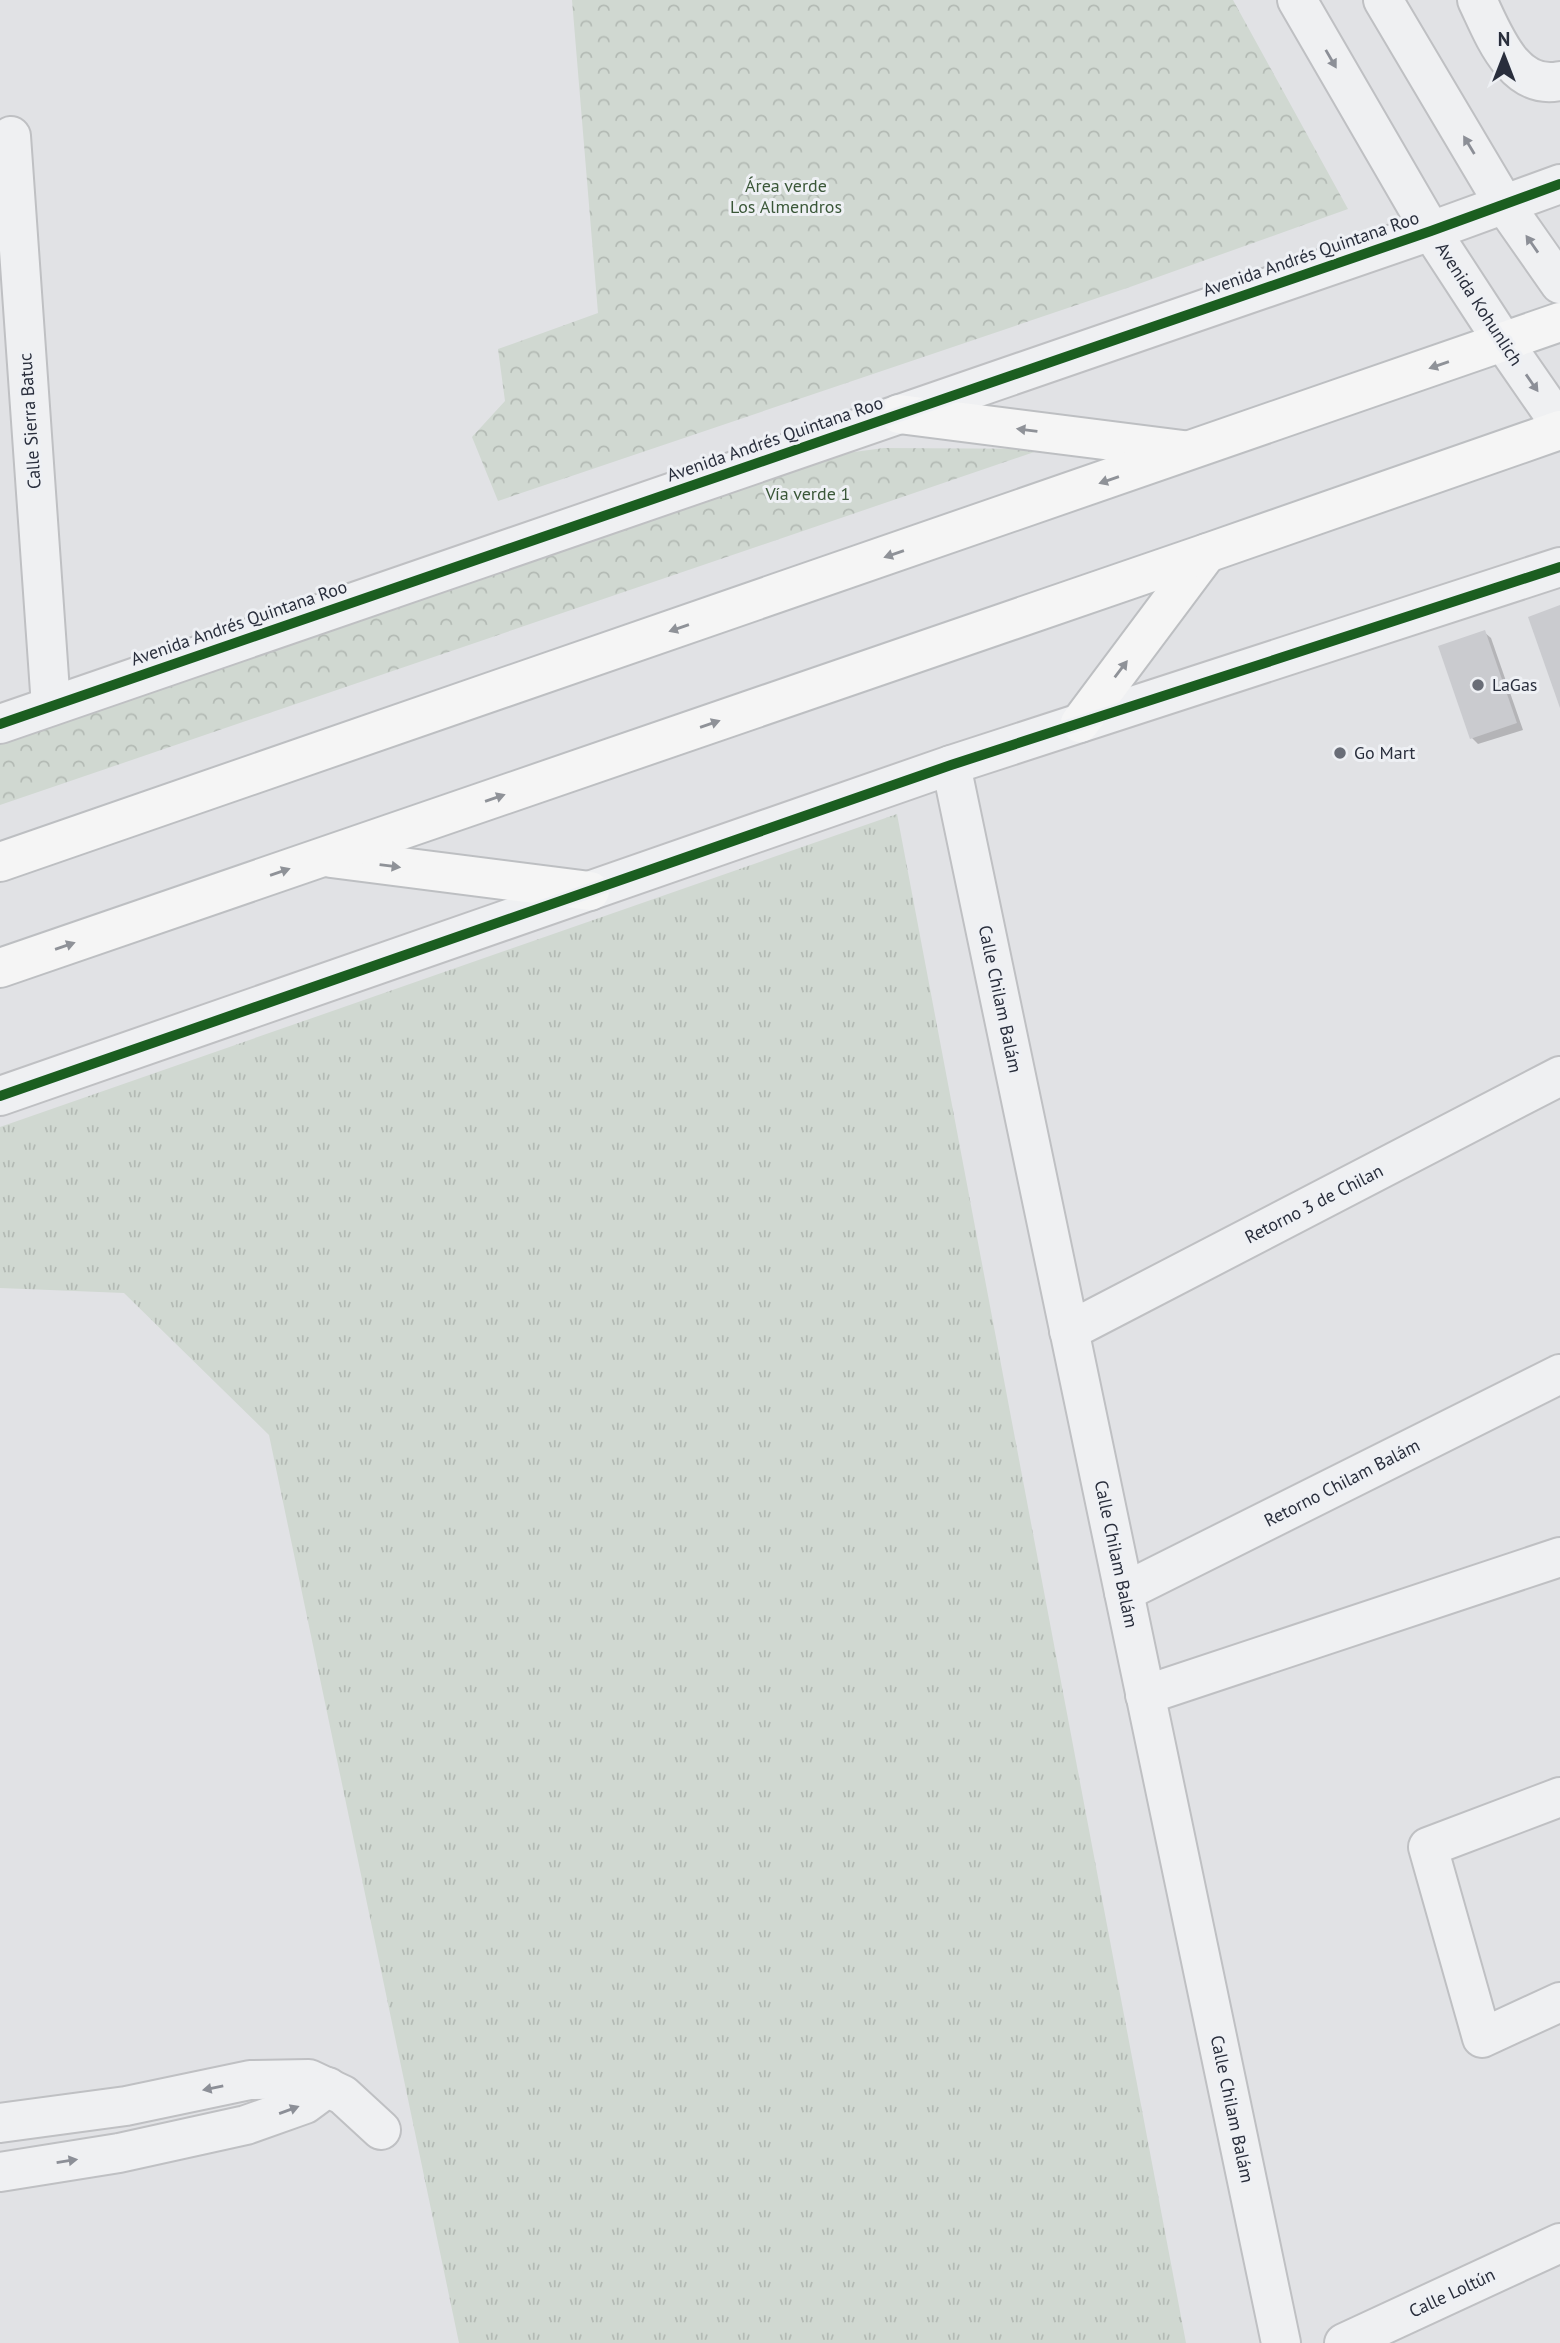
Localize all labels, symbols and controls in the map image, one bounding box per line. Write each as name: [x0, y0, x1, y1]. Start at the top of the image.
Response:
north arrow: [1469, 21, 1539, 91]
text: N: [1498, 27, 1510, 51]
one-way arrow: [1325, 49, 1337, 69]
one-way arrow: [1463, 135, 1475, 155]
park label: Área verde Los Almendros: [730, 174, 842, 218]
street label: Avenida Andrés Quintana Roo: [1200, 206, 1422, 301]
one-way arrow: [1525, 235, 1539, 253]
street label: Avenida Kohunlich: [1431, 238, 1528, 370]
street label: Calle Sierra Batuc: [13, 352, 46, 490]
one-way arrow: [1429, 360, 1450, 371]
one-way arrow: [1525, 374, 1539, 392]
street label: Avenida Andrés Quintana Roo: [664, 391, 886, 486]
one-way arrow: [1016, 425, 1038, 436]
one-way arrow: [1098, 475, 1119, 486]
park label: Vía verde 1: [765, 482, 850, 505]
one-way arrow: [883, 549, 904, 560]
street label: Avenida Andrés Quintana Roo: [128, 575, 350, 670]
one-way arrow: [668, 623, 689, 634]
one-way arrow: [1113, 660, 1127, 678]
place label: LaGas: [1492, 673, 1537, 696]
marker: LaGas: [1470, 677, 1486, 693]
one-way arrow: [700, 718, 721, 729]
place label: Go Mart: [1354, 741, 1415, 764]
marker: Go Mart: [1332, 745, 1348, 761]
one-way arrow: [484, 792, 505, 803]
one-way arrow: [379, 860, 401, 871]
one-way arrow: [269, 866, 290, 877]
street label: Calle Chilam Balám: [974, 923, 1027, 1075]
one-way arrow: [54, 940, 75, 951]
street label: Retorno 3 de Chilan: [1241, 1159, 1387, 1248]
street label: Retorno Chilam Balám: [1260, 1433, 1424, 1532]
street label: Calle Chilam Balám: [1090, 1478, 1143, 1630]
street label: Calle Chilam Balám: [1206, 2033, 1259, 2185]
one-way arrow: [202, 2082, 224, 2093]
one-way arrow: [278, 2104, 299, 2115]
one-way arrow: [57, 2155, 79, 2166]
street label: Calle Loltún: [1405, 2263, 1498, 2322]

